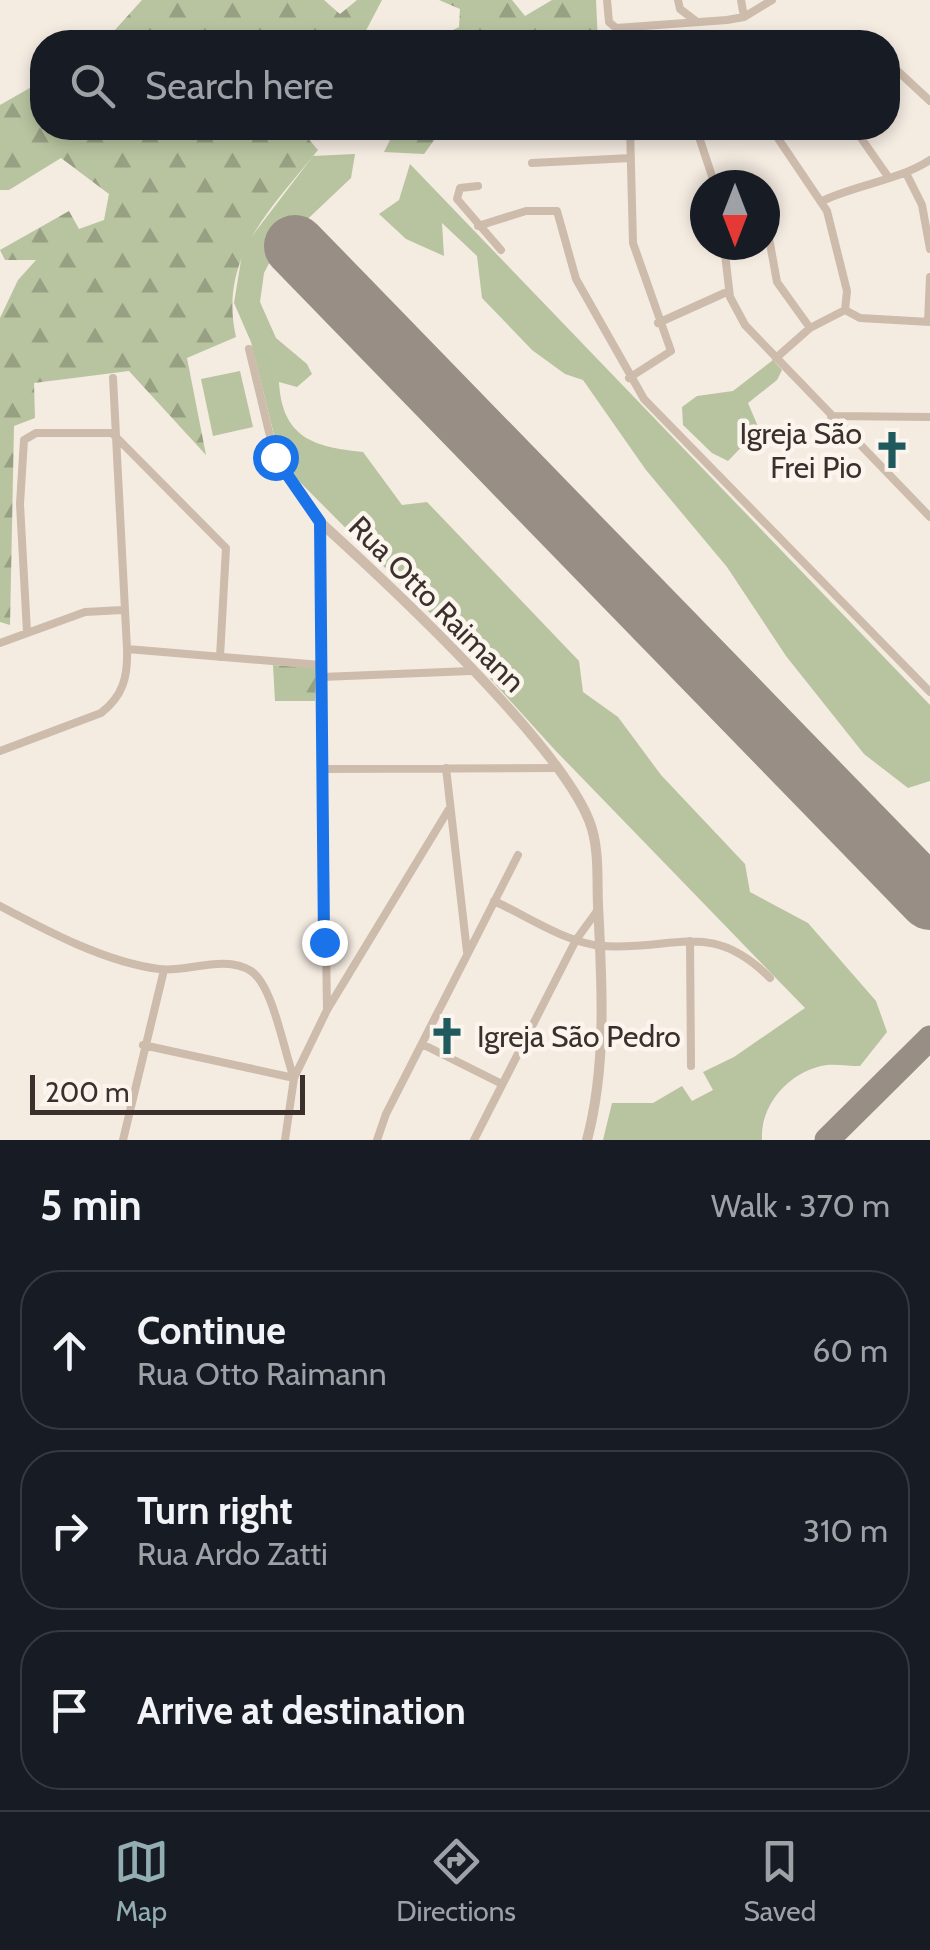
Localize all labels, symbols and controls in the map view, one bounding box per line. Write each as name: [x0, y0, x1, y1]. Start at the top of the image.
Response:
search box: [30, 30, 900, 140]
icon: search: [65, 58, 120, 113]
text: Search here: [145, 62, 334, 109]
north arrow: [690, 170, 780, 260]
place label: Igreja São Frei Pio: [739, 415, 862, 486]
church icon: Igreja São Frei Pio: [871, 429, 913, 471]
route start: [253, 435, 299, 481]
street label: Rua Otto Raimann: [341, 508, 533, 700]
route end: [302, 920, 348, 966]
church icon: Igreja São Pedro: [426, 1015, 468, 1057]
place label: Igreja São Pedro: [477, 1018, 681, 1055]
scale bar: [30, 1070, 305, 1114]
text: 200 m: [45, 1075, 130, 1109]
text: 5 min: [40, 1179, 142, 1231]
text: Walk · 370 m: [711, 1186, 890, 1225]
text: Continue: [137, 1307, 286, 1354]
icon: ahead: [42, 1323, 97, 1378]
text: 60 m: [812, 1331, 888, 1370]
text: Rua Otto Raimann: [137, 1354, 387, 1393]
text: Turn right: [137, 1487, 293, 1534]
icon: right: [42, 1503, 97, 1558]
text: 310 m: [803, 1511, 888, 1550]
text: Rua Ardo Zatti: [137, 1534, 328, 1573]
icon: arrive: [42, 1683, 97, 1738]
text: Arrive at destination: [137, 1687, 466, 1734]
tab: Map: [114, 1834, 169, 1928]
tab: Directions: [396, 1834, 516, 1928]
tab: Saved: [744, 1834, 816, 1928]

